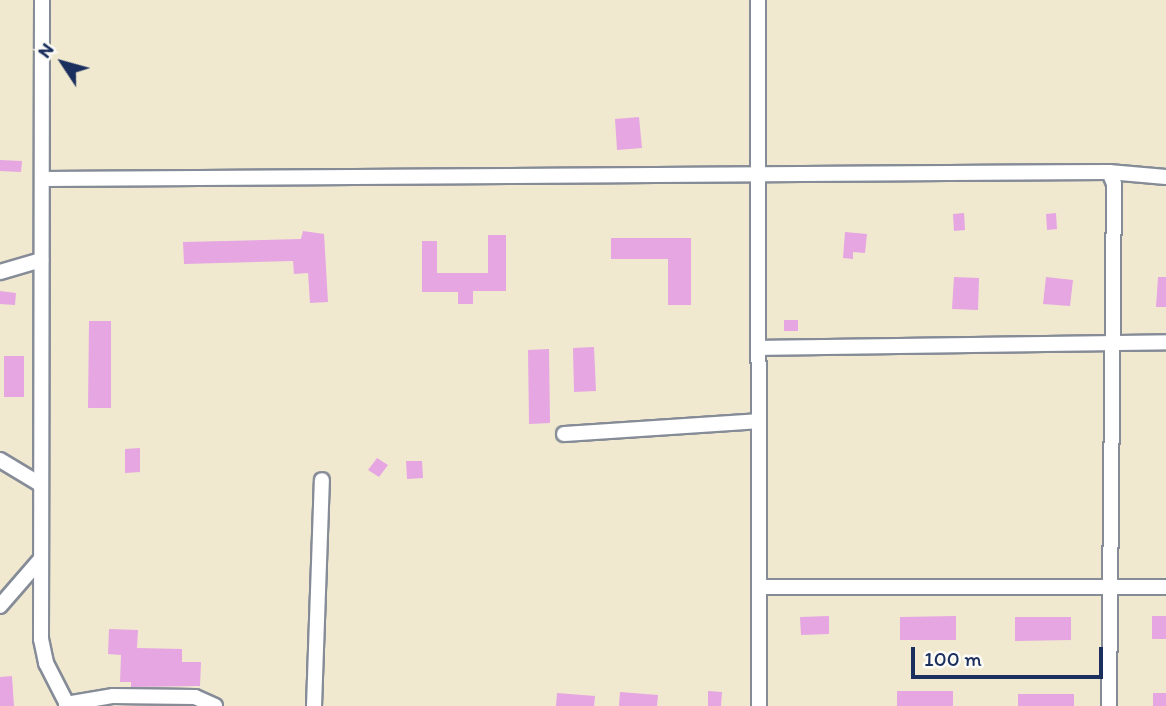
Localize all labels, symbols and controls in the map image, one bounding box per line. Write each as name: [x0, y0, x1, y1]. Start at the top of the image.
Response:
north arrow: [28, 28, 98, 98]
text: N: [33, 38, 59, 62]
scale bar: [914, 632, 1106, 676]
text: 100 m: [924, 646, 982, 671]

